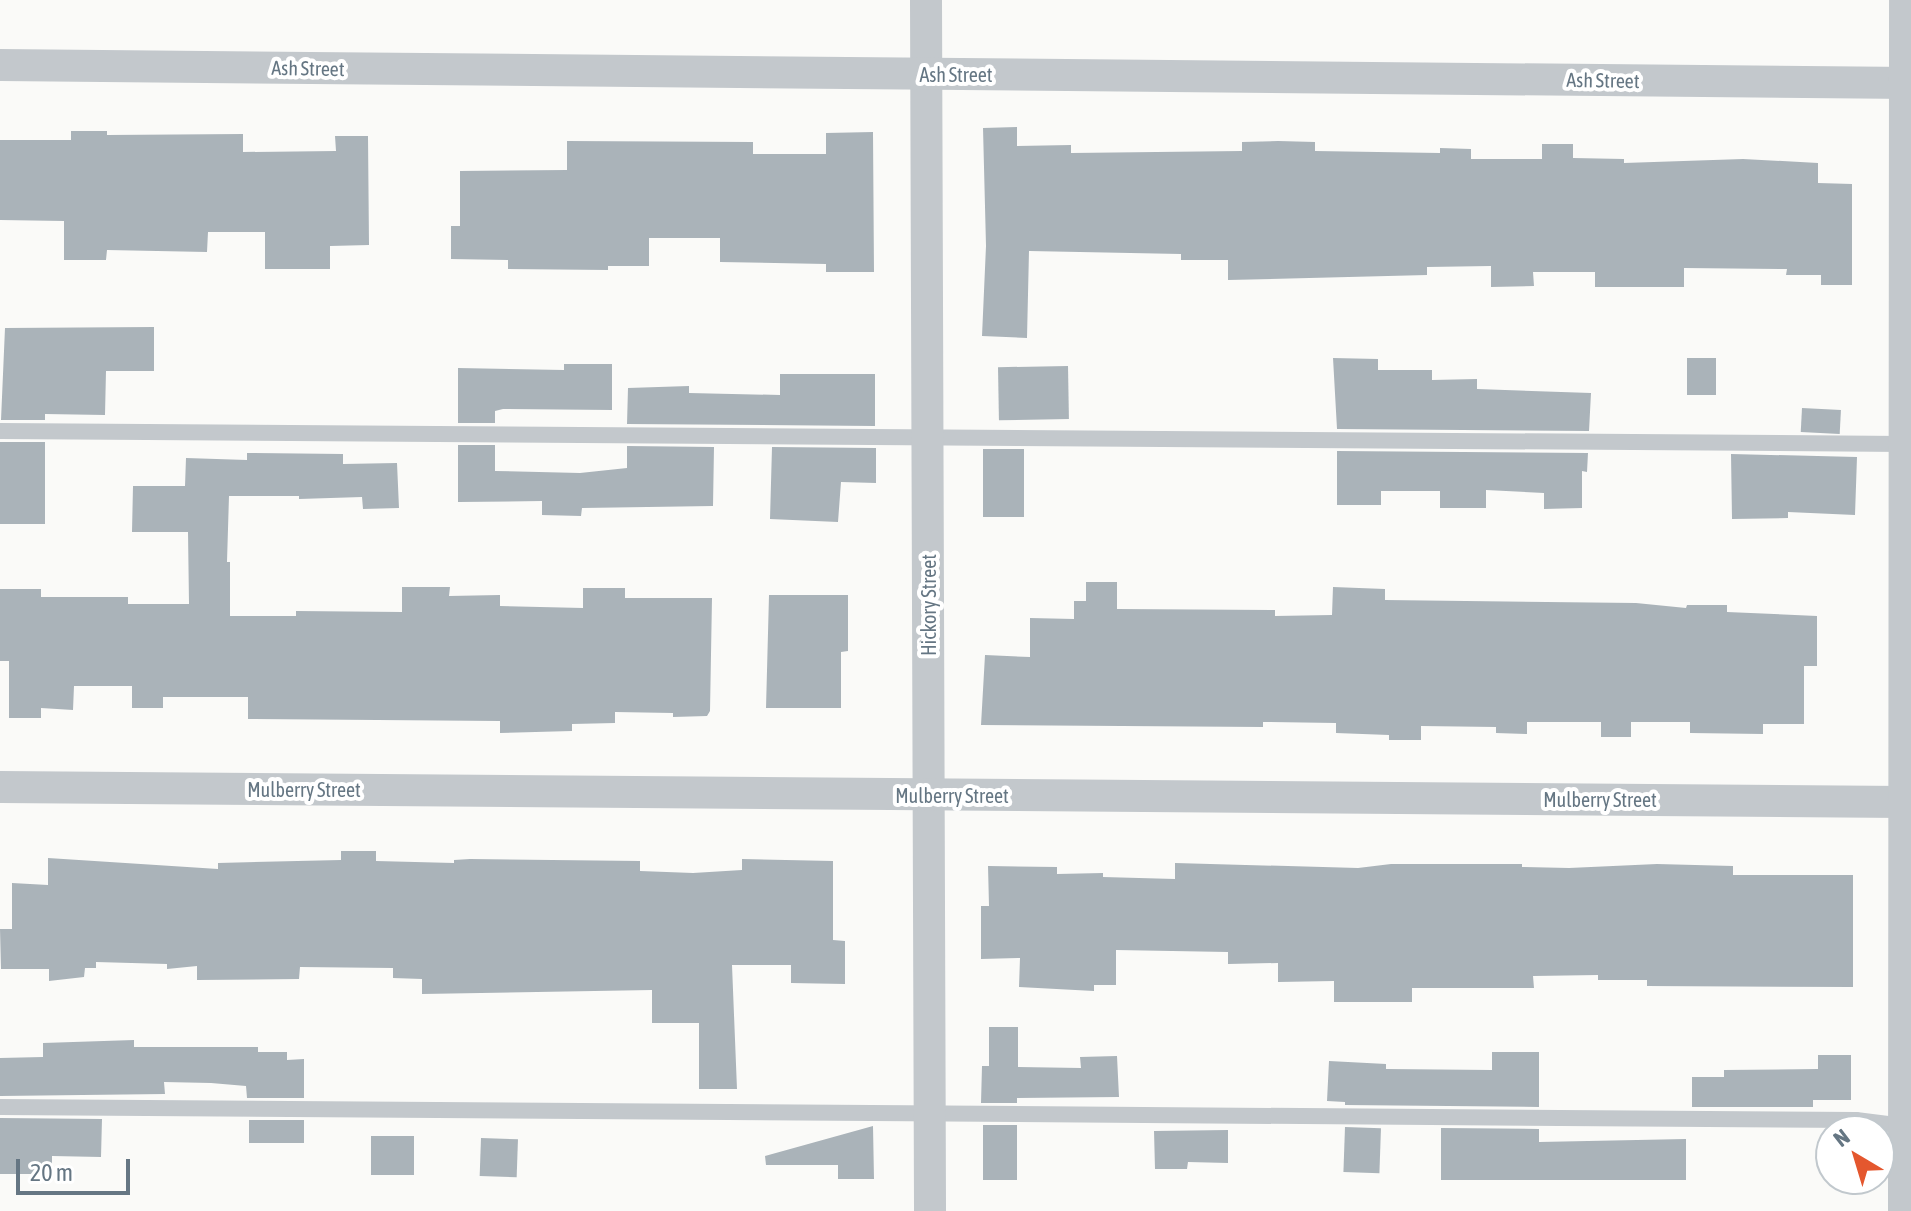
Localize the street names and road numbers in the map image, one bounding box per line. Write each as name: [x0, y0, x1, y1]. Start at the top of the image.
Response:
street label: Ash Street: [271, 55, 345, 81]
street label: Ash Street: [919, 62, 993, 86]
street label: Ash Street: [1566, 67, 1640, 93]
street label: Hickory Street: [916, 554, 940, 656]
street label: Mulberry Street: [247, 777, 361, 801]
street label: Mulberry Street: [895, 783, 1009, 807]
street label: Mulberry Street: [1543, 787, 1657, 811]

